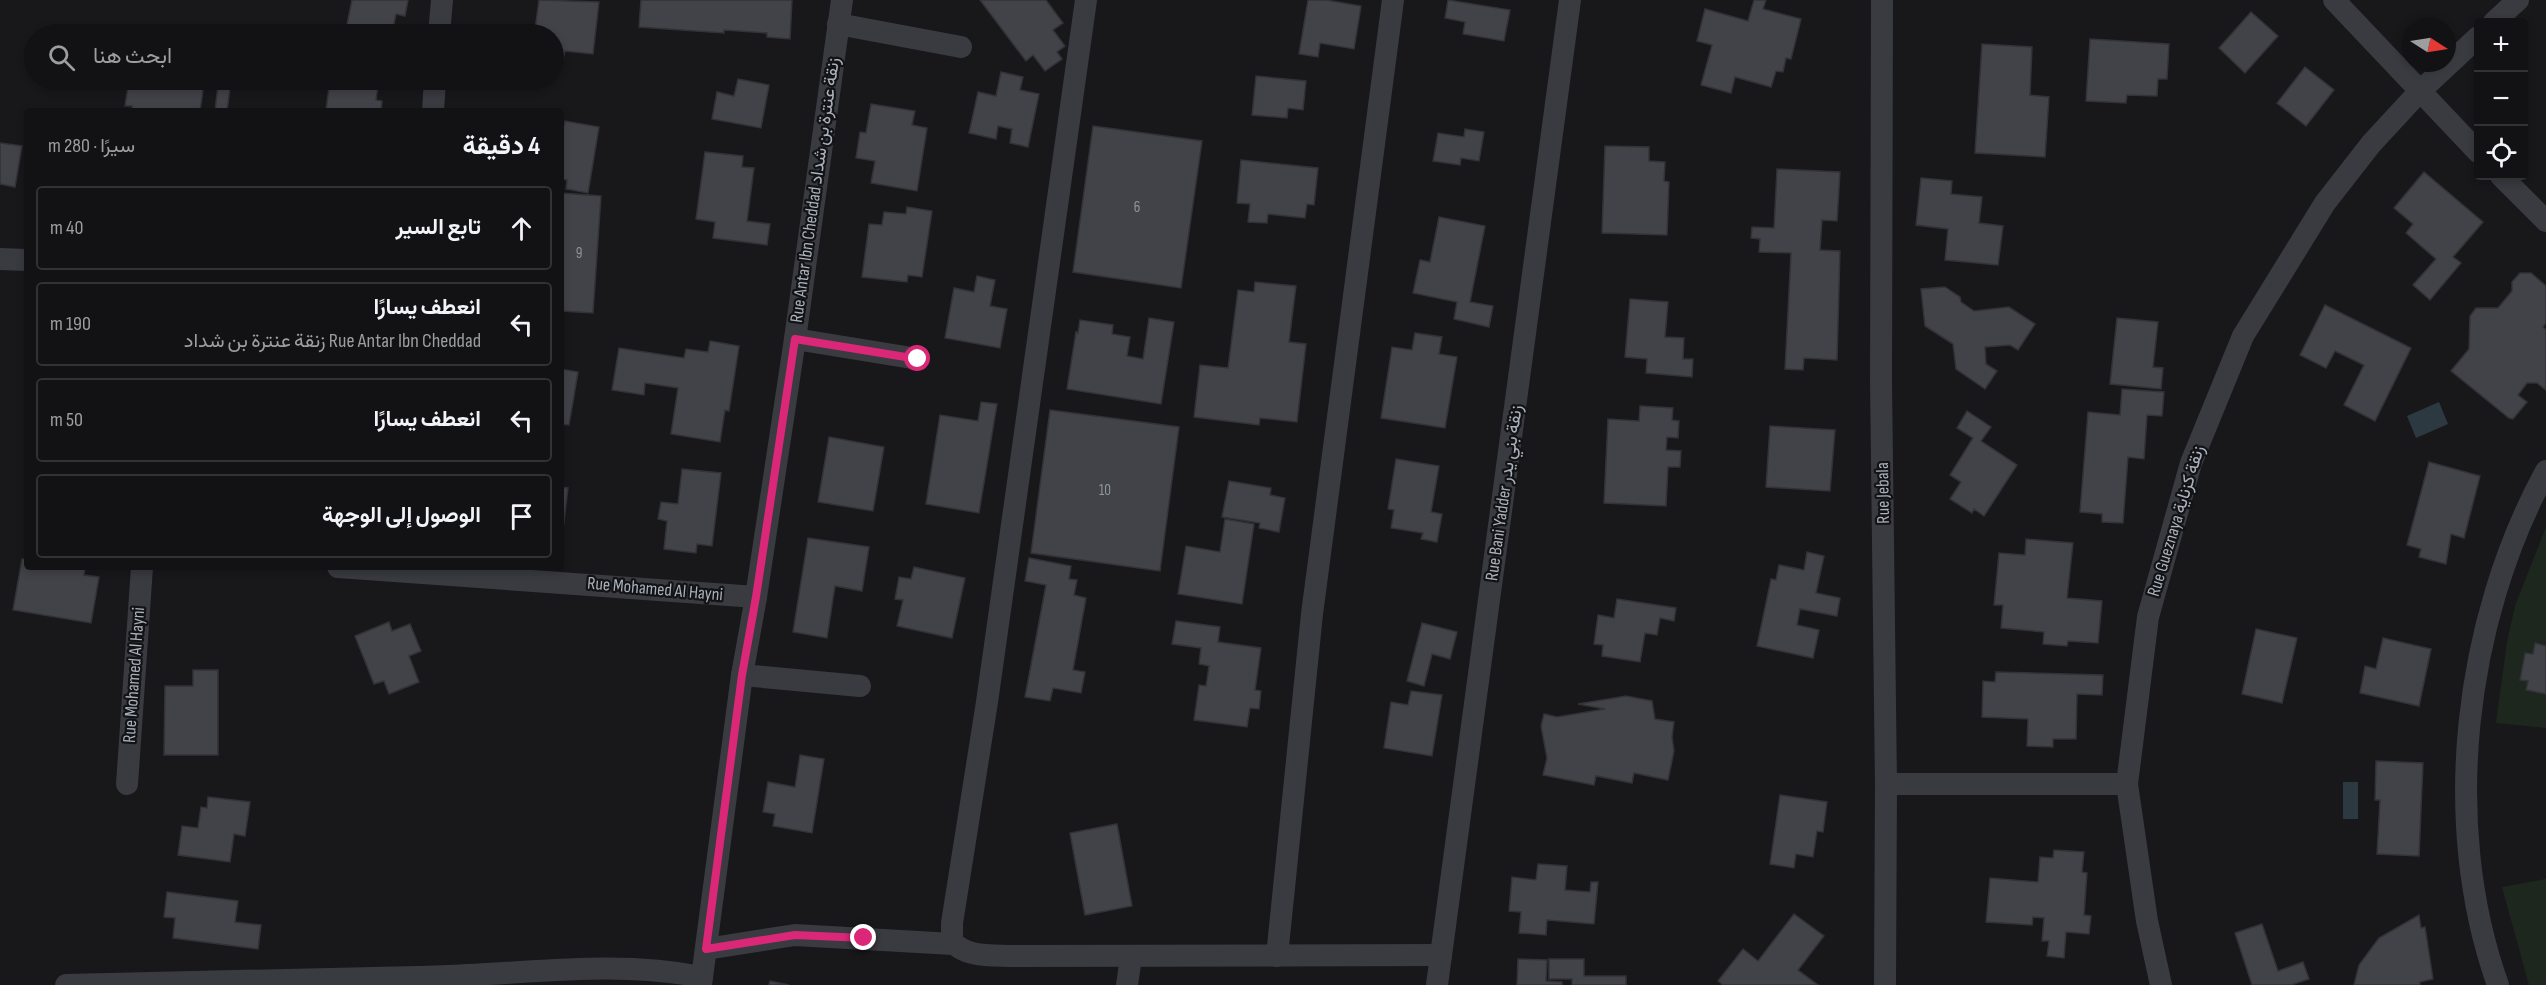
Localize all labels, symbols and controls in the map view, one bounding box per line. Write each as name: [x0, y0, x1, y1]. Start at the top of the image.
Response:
north arrow: [2402, 18, 2456, 72]
map controls: [2474, 18, 2528, 180]
button: +: [2474, 18, 2528, 72]
search box: [24, 24, 564, 90]
icon: search: [45, 41, 78, 74]
text: ابحث هنا: [93, 43, 172, 70]
street label: Rue Antar Ibn Cheddad زنقة عنترة بن شداد: [786, 56, 844, 324]
button: −: [2474, 72, 2528, 126]
button: locate: [2474, 126, 2528, 180]
text: 4 دقيقة: [463, 131, 540, 162]
text: سيرًا · 280 m: [48, 134, 135, 158]
house number: 6: [1134, 198, 1140, 217]
icon: ahead: [505, 212, 538, 245]
text: تابع السير: [396, 214, 481, 241]
text: 40 m: [50, 216, 83, 240]
house number: 9: [576, 244, 582, 263]
text: انعطف يسارًا: [373, 294, 481, 321]
icon: left: [505, 308, 538, 341]
text: 190 m: [50, 312, 91, 336]
text: Rue Antar Ibn Cheddad زنقة عنترة بن شداد: [184, 329, 481, 353]
route start: [904, 345, 930, 371]
icon: left: [505, 404, 538, 437]
street label: Rue Bani Yadder زنقة بني يدر: [1481, 404, 1531, 583]
text: انعطف يسارًا: [373, 406, 481, 433]
text: 50 m: [50, 408, 83, 432]
street label: Rue Gueznaya زنقة كزناية: [2143, 443, 2209, 599]
street label: Rue Jebala: [1872, 462, 1894, 524]
house number: 10: [1099, 481, 1111, 500]
icon: arrive: [505, 500, 538, 533]
text: الوصول إلى الوجهة: [322, 502, 481, 529]
street label: Rue Mohamed Al Hayni: [586, 573, 724, 605]
street label: Rue Mohamed Al Hayni: [119, 606, 149, 744]
route end: [850, 924, 876, 950]

